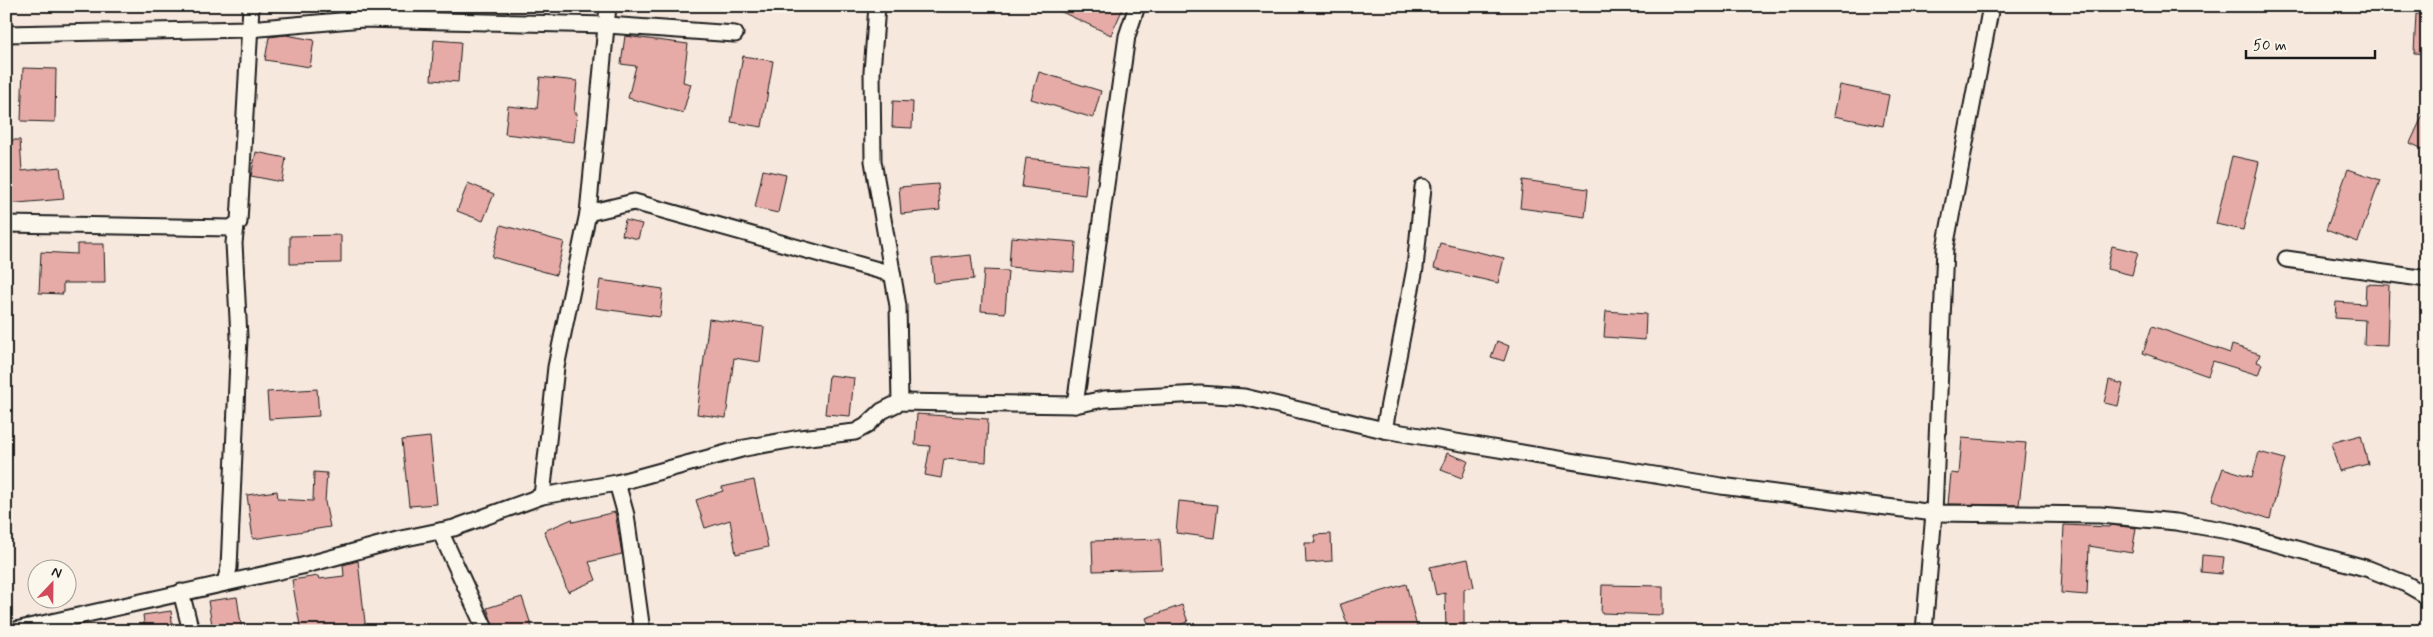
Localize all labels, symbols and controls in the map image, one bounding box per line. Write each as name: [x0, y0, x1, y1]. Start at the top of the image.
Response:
scale bar: [2246, 28, 2374, 60]
text: 50 m: [2253, 36, 2287, 56]
north arrow: [28, 560, 78, 610]
text: N: [49, 563, 64, 583]

